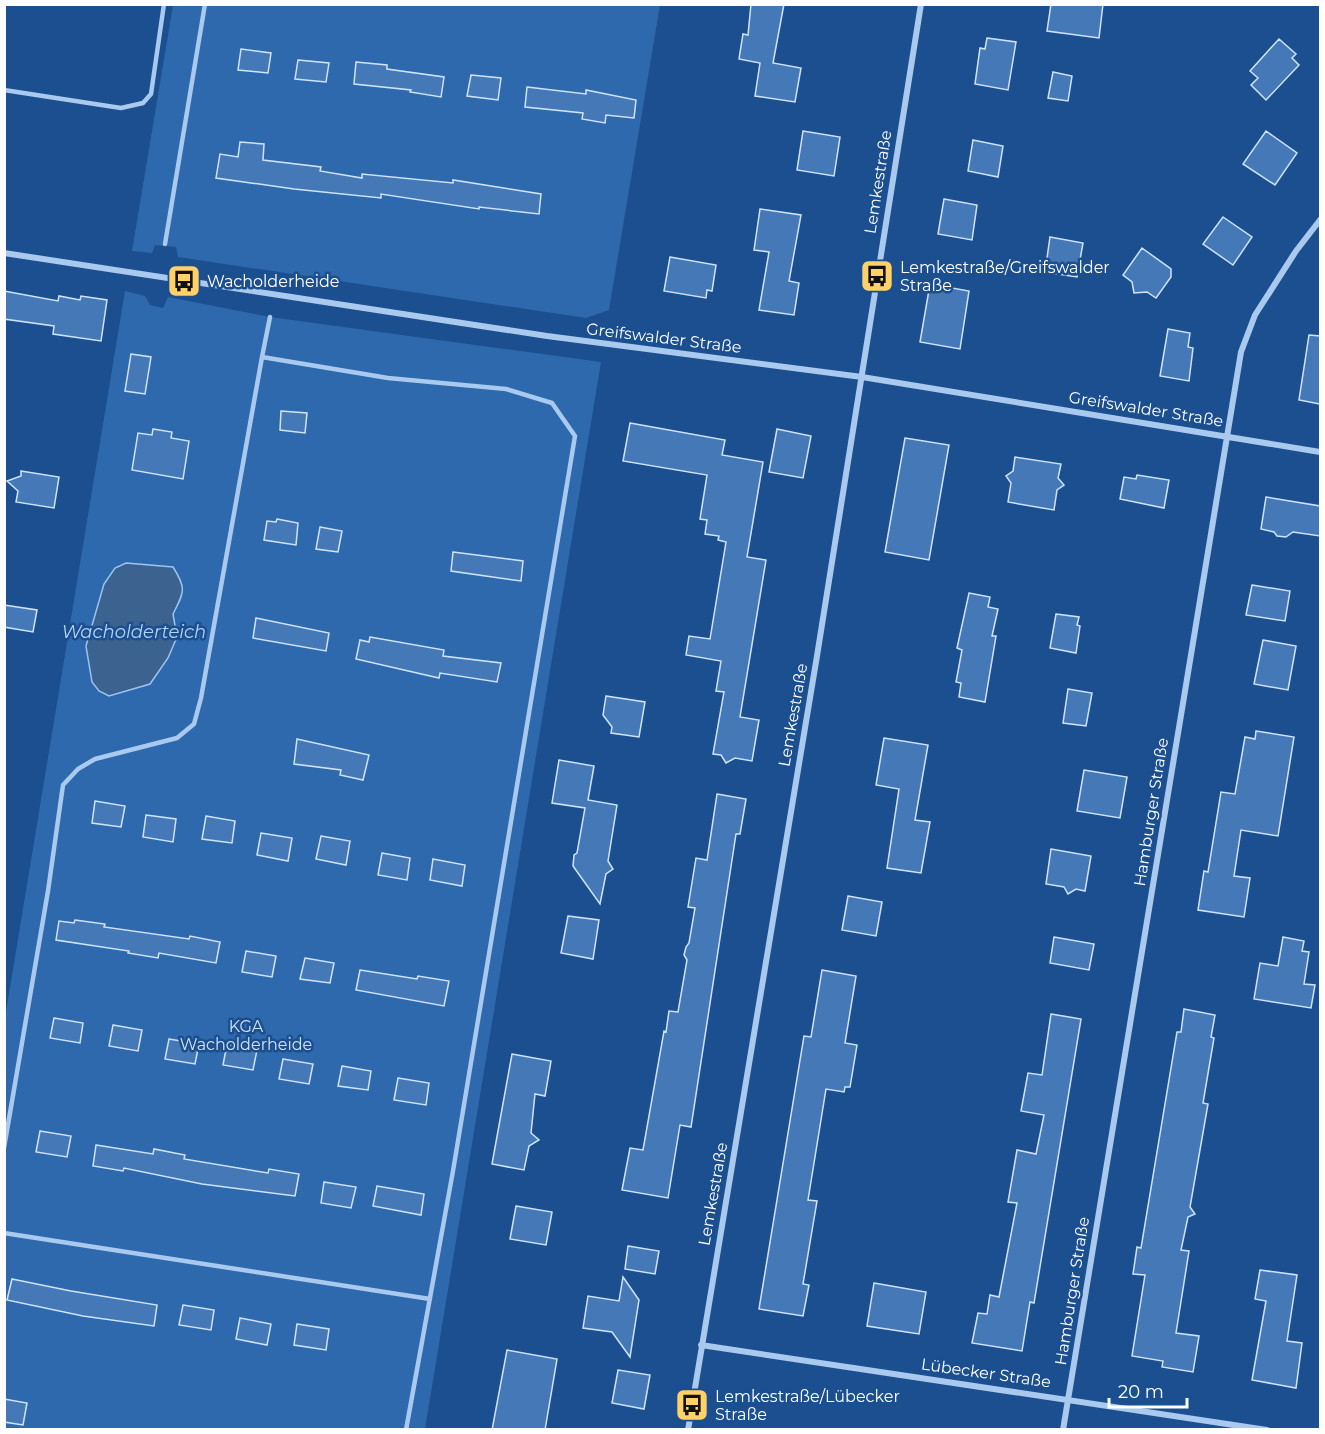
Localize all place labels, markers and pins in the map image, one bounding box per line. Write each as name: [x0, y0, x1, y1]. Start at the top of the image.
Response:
bus stop icon: Lemkestraße/Greifswalder Straße: [859, 258, 895, 294]
place label: Lemkestraße/Greifswalder Straße: [900, 258, 1110, 295]
bus stop icon: Wacholderheide: [166, 263, 202, 299]
place label: Wacholderheide: [207, 272, 339, 291]
bus stop icon: Lemkestraße/Lübecker Straße: [674, 1387, 710, 1423]
place label: Lemkestraße/Lübecker Straße: [715, 1387, 900, 1424]

